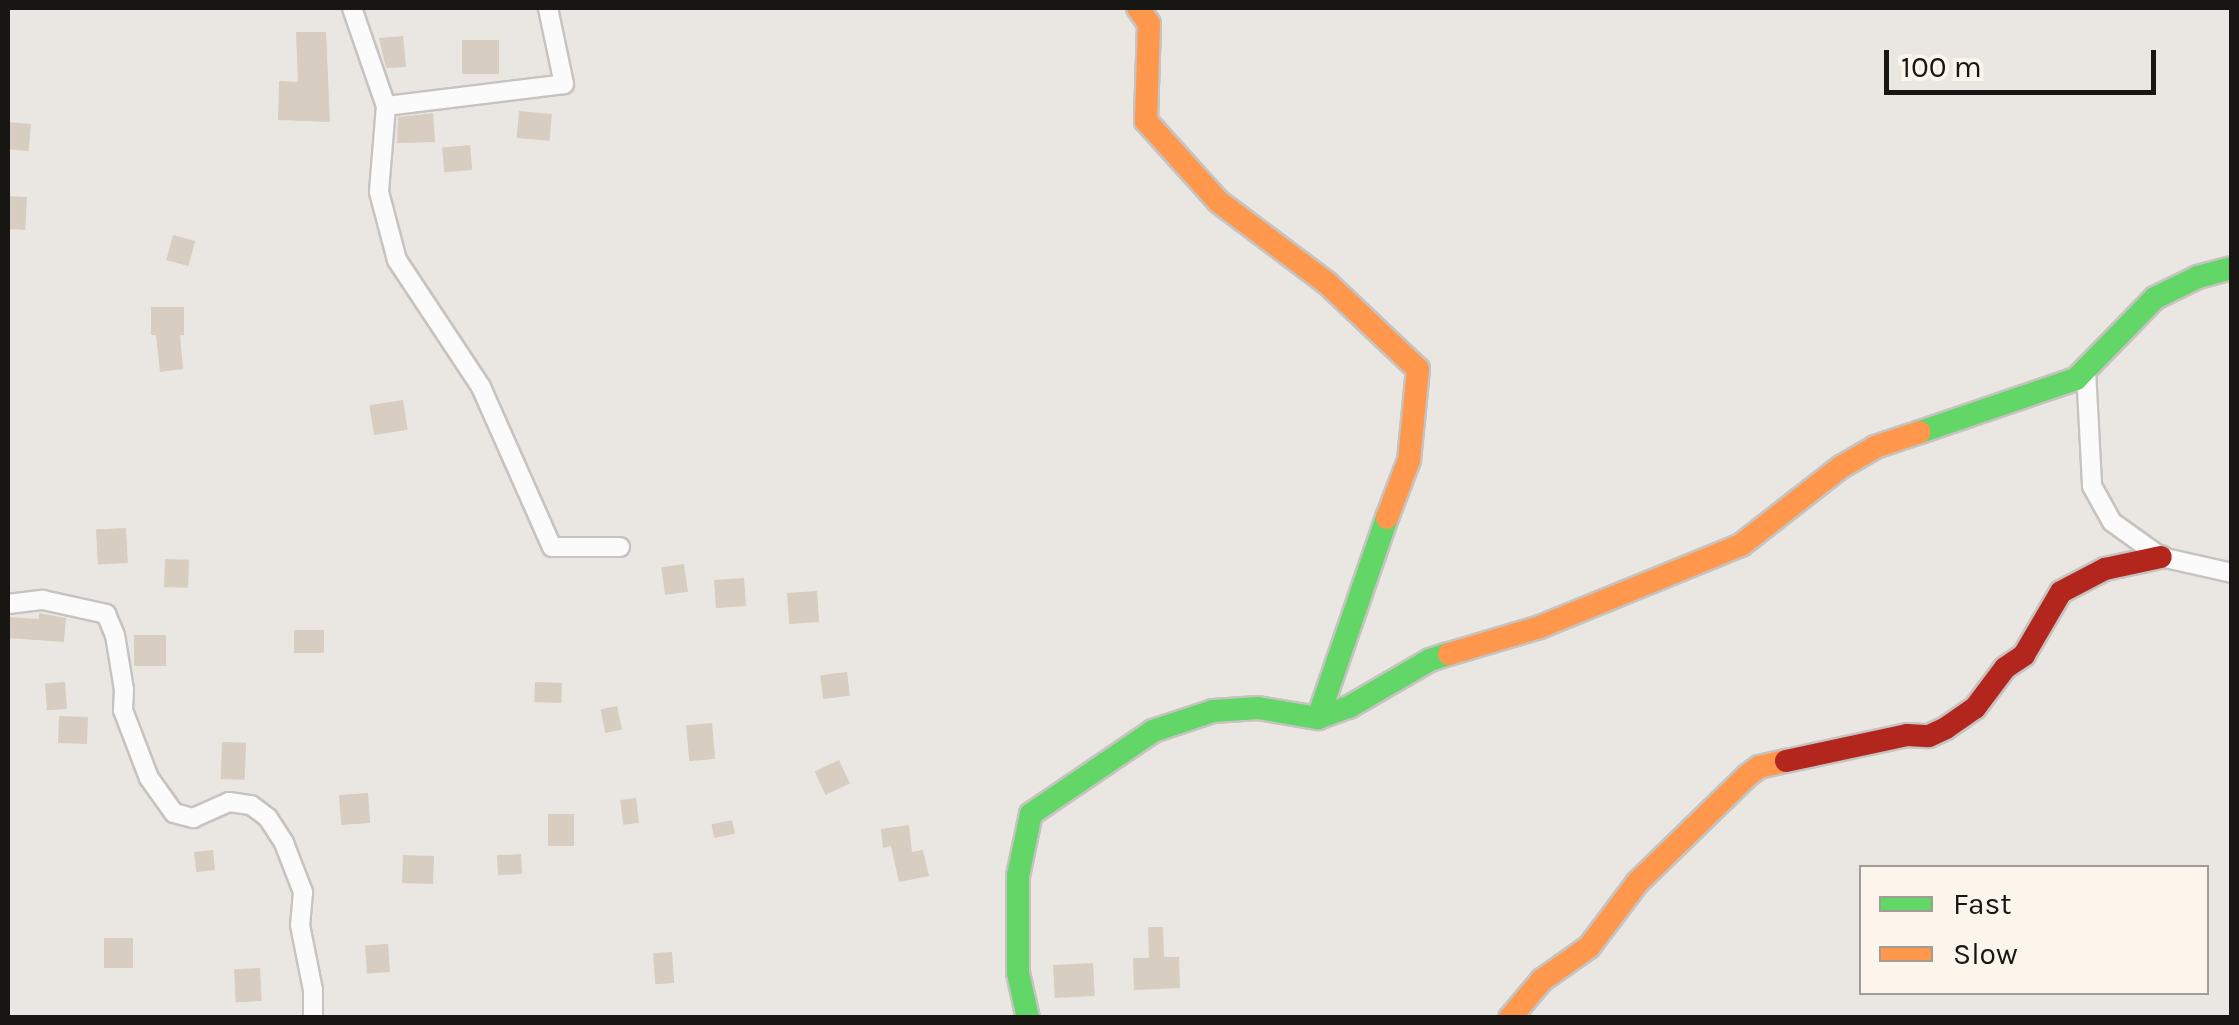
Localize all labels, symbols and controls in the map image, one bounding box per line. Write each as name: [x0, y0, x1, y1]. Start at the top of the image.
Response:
scale bar: [1889, 30, 2162, 92]
text: 100 m: [1901, 49, 1982, 85]
legend: [1859, 865, 2209, 995]
text: Fast: [1953, 886, 2012, 922]
text: Slow: [1953, 936, 2018, 972]

